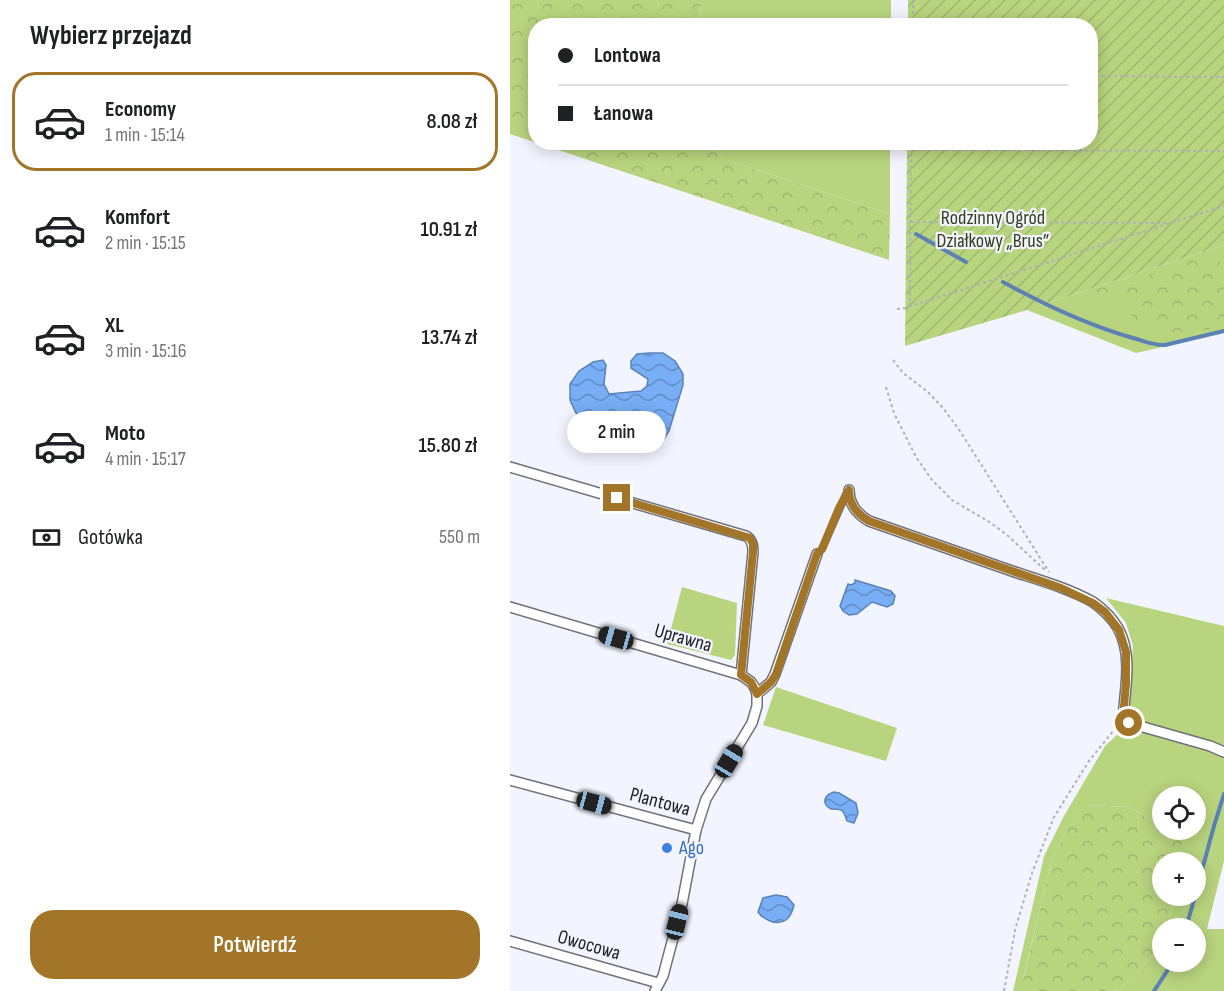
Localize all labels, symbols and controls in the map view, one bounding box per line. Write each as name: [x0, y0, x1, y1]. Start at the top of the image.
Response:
text: Wybierz przejazd: [30, 20, 192, 52]
text: Lontowa: [594, 42, 661, 69]
icon: car: [33, 95, 87, 149]
text: Economy: [105, 96, 176, 123]
text: Łanowa: [594, 100, 653, 127]
text: 8.08 zł: [427, 108, 477, 135]
text: 1 min · 15:14: [105, 123, 185, 147]
icon: car: [33, 203, 87, 257]
text: Komfort: [105, 204, 170, 231]
park label: Rodzinny Ogród Działkowy „Brus”: [936, 206, 1050, 253]
text: 10.91 zł: [420, 216, 477, 243]
text: 2 min · 15:15: [105, 231, 186, 255]
icon: car: [33, 311, 87, 365]
text: XL: [105, 312, 124, 339]
text: 13.74 zł: [421, 324, 477, 351]
text: 3 min · 15:16: [105, 339, 187, 363]
callout: 2 min: [567, 411, 666, 453]
icon: car: [33, 419, 87, 473]
text: Moto: [105, 420, 145, 447]
text: 2 min: [598, 420, 635, 444]
text: 15.80 zł: [419, 432, 477, 459]
text: 4 min · 15:17: [105, 447, 186, 471]
route end: [603, 484, 630, 511]
icon: cash: [30, 521, 63, 554]
text: Gotówka: [78, 524, 143, 551]
text: 550 m: [439, 525, 480, 549]
street label: Uprawna: [651, 618, 715, 658]
car: [596, 624, 636, 652]
route start: [1115, 709, 1142, 736]
car: [712, 741, 746, 781]
street label: Plantowa: [627, 782, 693, 822]
map controls: [1152, 786, 1206, 972]
button: locate: [1152, 786, 1206, 840]
car: [574, 790, 614, 816]
place label: Ago: [678, 836, 704, 860]
marker: Ago: [660, 841, 674, 855]
button: +: [1152, 852, 1206, 906]
car: [664, 902, 690, 942]
button: Potwierdź: [30, 910, 480, 979]
button: −: [1152, 918, 1206, 972]
street label: Owocowa: [555, 925, 623, 965]

